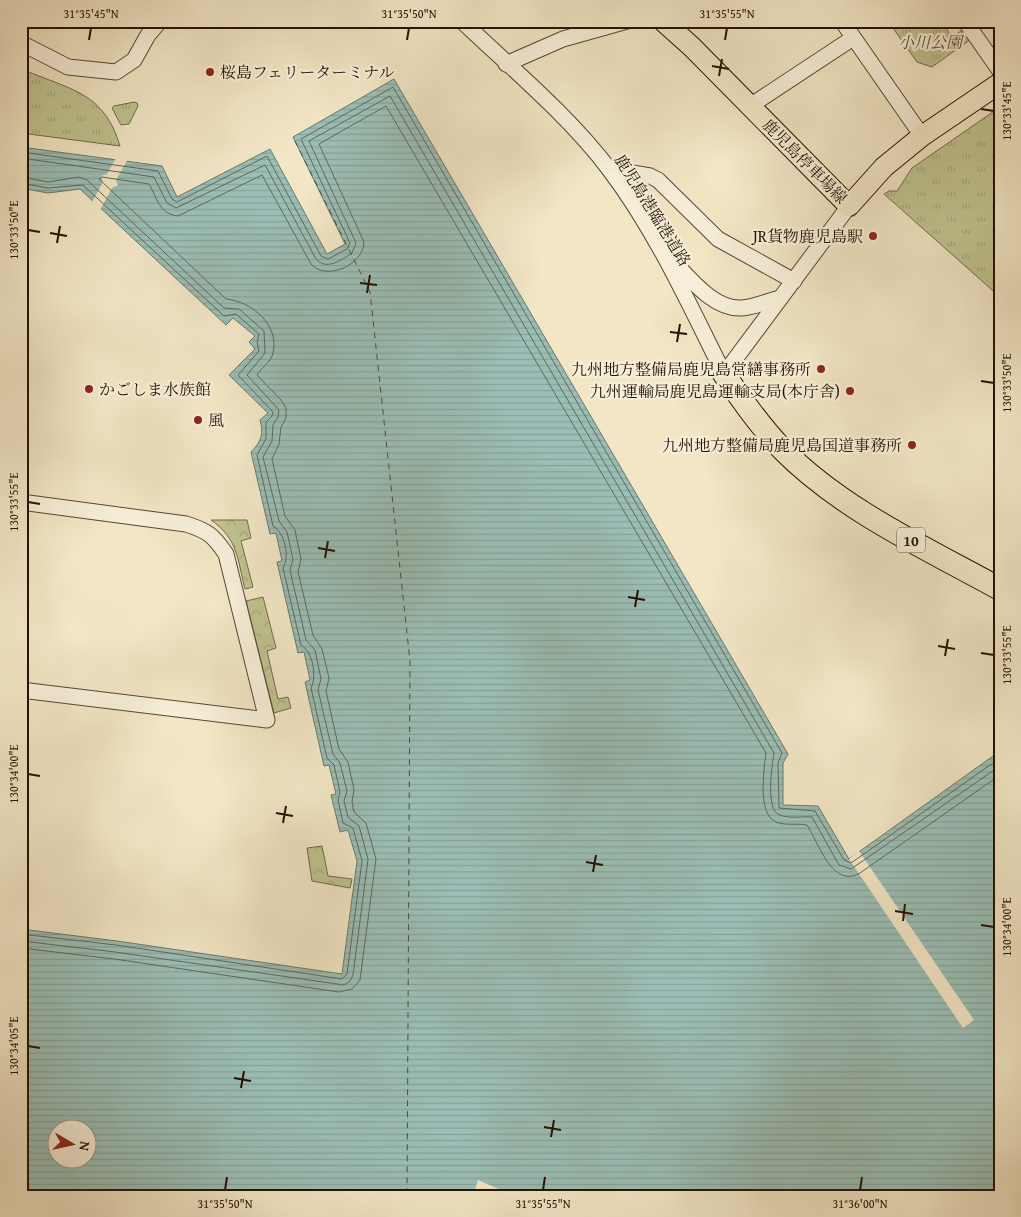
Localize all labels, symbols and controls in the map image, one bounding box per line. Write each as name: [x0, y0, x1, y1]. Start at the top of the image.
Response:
text: 31°35'45"N: [63, 5, 119, 22]
text: 31°35'50"N: [381, 5, 437, 22]
text: 31°35'55"N: [699, 5, 755, 22]
park label: 小川公園: [898, 30, 965, 54]
place label: 桜島フェリーターミナル: [220, 60, 394, 84]
marker: 桜島フェリーターミナル: [204, 66, 216, 78]
text: 130°33'45"E: [998, 81, 1015, 141]
street label: 鹿児島停車場線: [757, 113, 853, 209]
street label: 鹿児島港臨港道路: [609, 149, 697, 271]
text: 130°33'50"E: [5, 200, 22, 260]
place label: JR貨物鹿児島駅: [751, 224, 863, 248]
marker: JR貨物鹿児島駅: [867, 230, 879, 242]
text: 130°33'50"E: [998, 353, 1015, 413]
place label: 九州地方整備局鹿児島営繕事務所: [571, 357, 811, 381]
marker: 九州地方整備局鹿児島営繕事務所: [815, 363, 827, 375]
place label: かごしま水族館: [99, 377, 211, 401]
place label: 九州運輸局鹿児島運輸支局(本庁舎): [590, 379, 840, 403]
marker: かごしま水族館: [83, 383, 95, 395]
marker: 九州運輸局鹿児島運輸支局(本庁舎): [844, 385, 856, 397]
place label: 風: [208, 408, 224, 432]
marker: 風: [192, 414, 204, 426]
place label: 九州地方整備局鹿児島国道事務所: [662, 433, 902, 457]
marker: 九州地方整備局鹿児島国道事務所: [906, 439, 918, 451]
text: 130°33'55"E: [5, 472, 22, 532]
road number: 10: [897, 528, 925, 552]
text: 130°33'55"E: [998, 625, 1015, 685]
text: 130°34'00"E: [5, 744, 22, 804]
text: 130°34'00"E: [998, 897, 1015, 957]
text: 130°34'05"E: [5, 1016, 22, 1076]
north arrow: [48, 1120, 98, 1170]
text: N: [74, 1140, 95, 1153]
text: 31°35'50"N: [197, 1195, 253, 1212]
text: 31°35'55"N: [515, 1195, 571, 1212]
text: 31°36'00"N: [832, 1195, 888, 1212]

